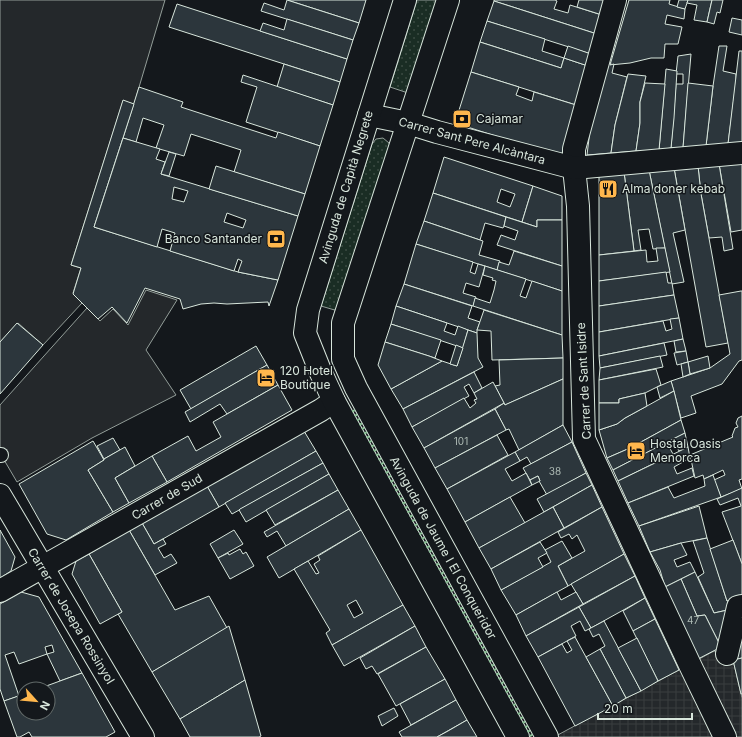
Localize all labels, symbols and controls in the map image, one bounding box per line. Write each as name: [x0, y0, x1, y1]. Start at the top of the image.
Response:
bank icon: Cajamar: [451, 108, 473, 130]
street label: Avinguda de Capità Negrete: [315, 109, 376, 265]
place label: Cajamar: [476, 111, 523, 126]
street label: Carrer Sant Pere Alcàntara: [397, 114, 547, 167]
restaurant icon: Alma doner kebab: [597, 178, 619, 200]
place label: Alma doner kebab: [622, 181, 725, 196]
bank icon: Banco Santander: [265, 228, 287, 250]
place label: Banco Santander: [165, 231, 262, 246]
street label: Carrer de Sant Isidre: [573, 322, 594, 440]
place label: 120 Hotel Boutique: [280, 363, 333, 392]
hotel icon: 120 Hotel Boutique: [255, 367, 277, 389]
house number: 101: [454, 435, 468, 447]
place label: Hostal Oasis Menorca: [650, 436, 721, 465]
hotel icon: Hostal Oasis Menorca: [625, 440, 647, 462]
street label: Avinguda de Jaume I El Conqueridor: [387, 454, 500, 642]
house number: 38: [549, 465, 561, 477]
street label: Carrer de Sud: [129, 470, 205, 523]
street label: Carrer de Josepa Rossinyol: [25, 545, 118, 686]
house number: 47: [687, 614, 699, 626]
north arrow: [16, 681, 56, 721]
scale bar: [598, 695, 692, 721]
text: N: [37, 699, 53, 712]
text: 20 m: [604, 701, 633, 716]

